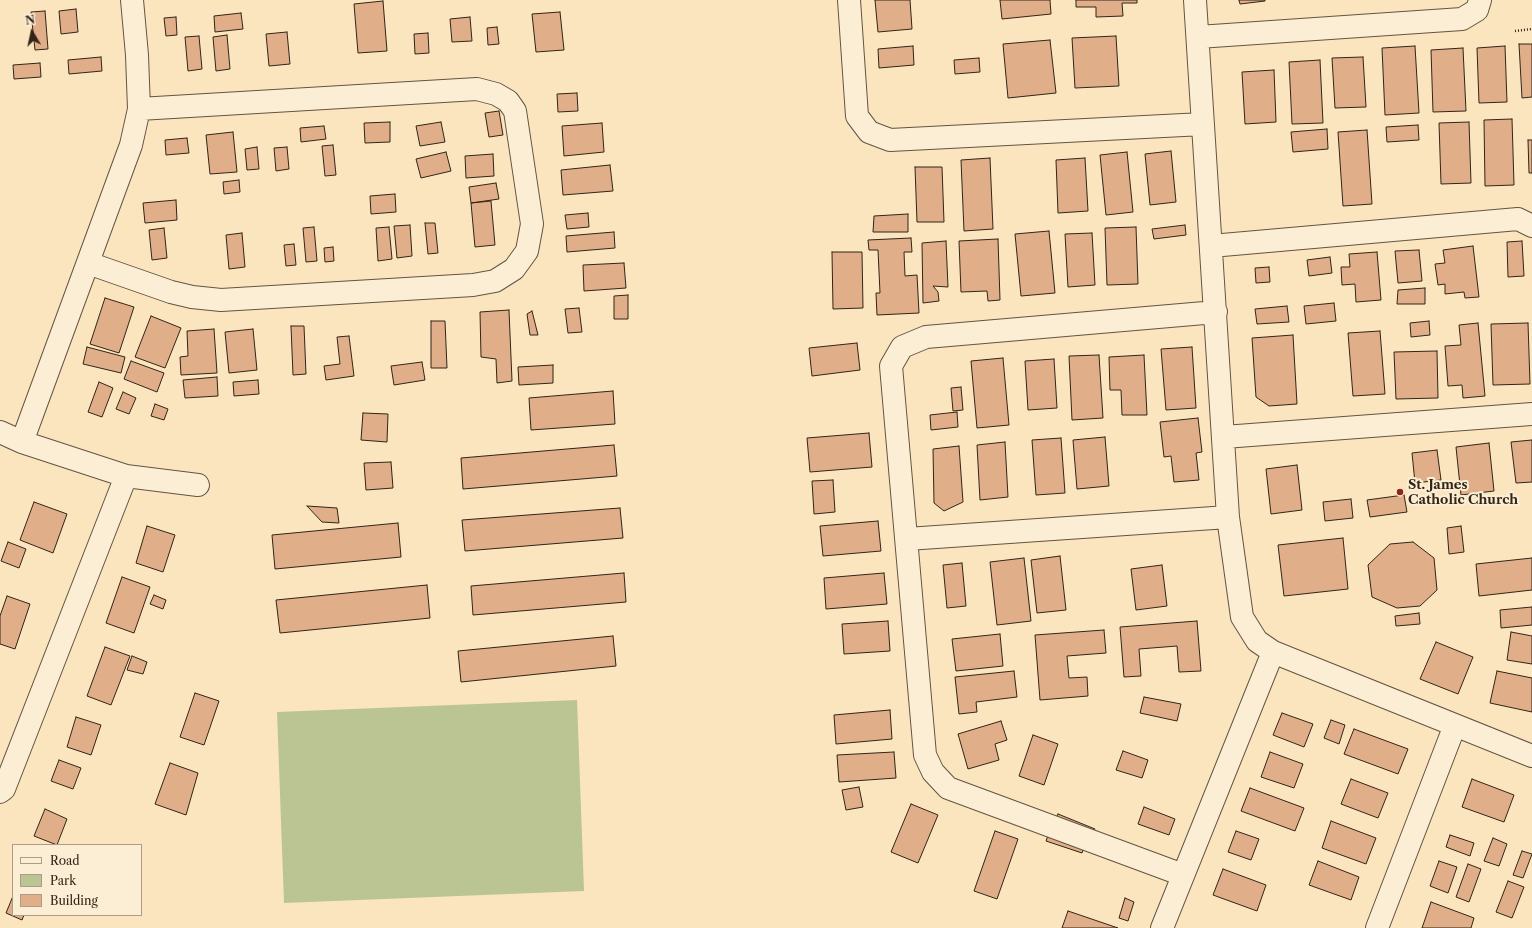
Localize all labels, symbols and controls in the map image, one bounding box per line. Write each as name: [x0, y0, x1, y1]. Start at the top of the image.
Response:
north arrow: [12, 12, 52, 52]
text: N: [24, 12, 36, 28]
place label: St. James Catholic Church: [1408, 477, 1518, 508]
marker: St. James Catholic Church: [1395, 487, 1405, 497]
legend: [12, 844, 142, 916]
text: Road: [50, 853, 80, 868]
text: Park: [50, 873, 76, 888]
text: Building: [50, 893, 98, 908]

